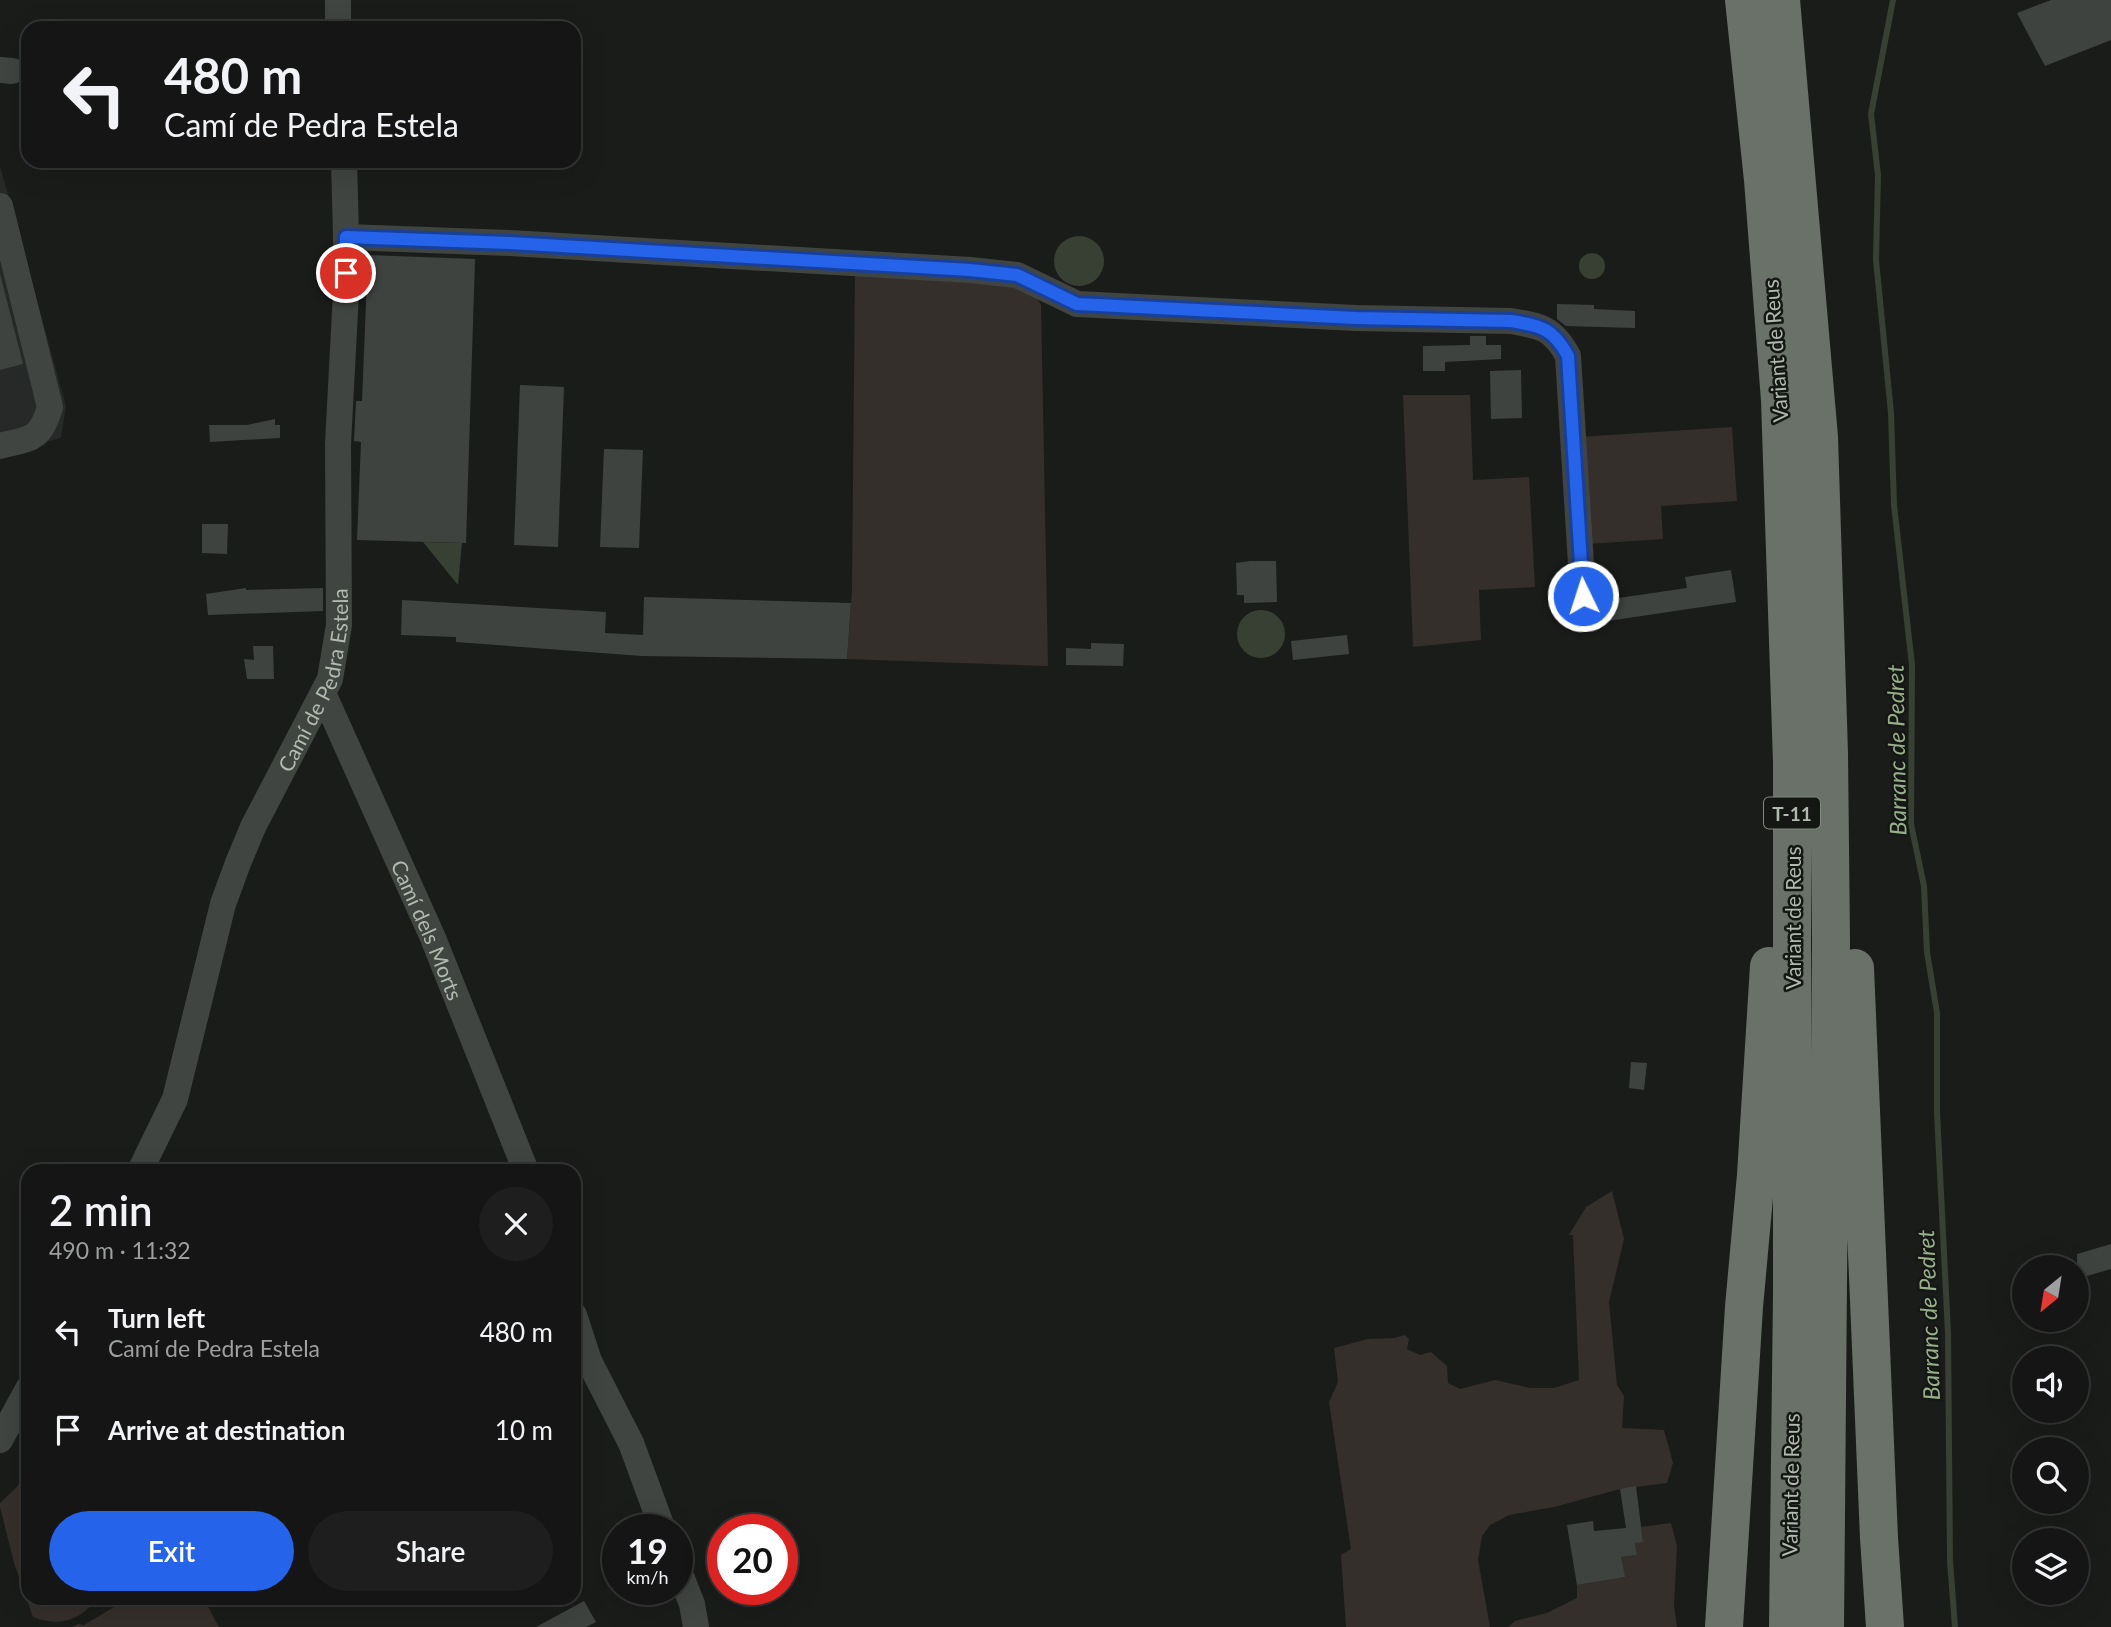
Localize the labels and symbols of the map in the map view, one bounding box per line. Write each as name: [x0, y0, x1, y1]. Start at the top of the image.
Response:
pin: [316, 243, 376, 303]
street label: Variant de Reus: [1758, 279, 1792, 423]
position arrow: [1546, 559, 1620, 633]
street label: Camí de Pedra Estela: [272, 588, 352, 775]
water label: Barranc de Pedret: [1881, 664, 1911, 836]
road number: T-11: [1764, 798, 1820, 828]
street label: Variant de Reus: [1780, 846, 1805, 990]
street label: Camí dels Morts: [387, 856, 469, 1003]
water label: Barranc de Pedret: [1911, 1229, 1945, 1401]
north arrow: [2012, 1255, 2090, 1332]
street label: Variant de Reus: [1776, 1413, 1804, 1557]
speed limit sign: 20: [707, 1514, 798, 1605]

